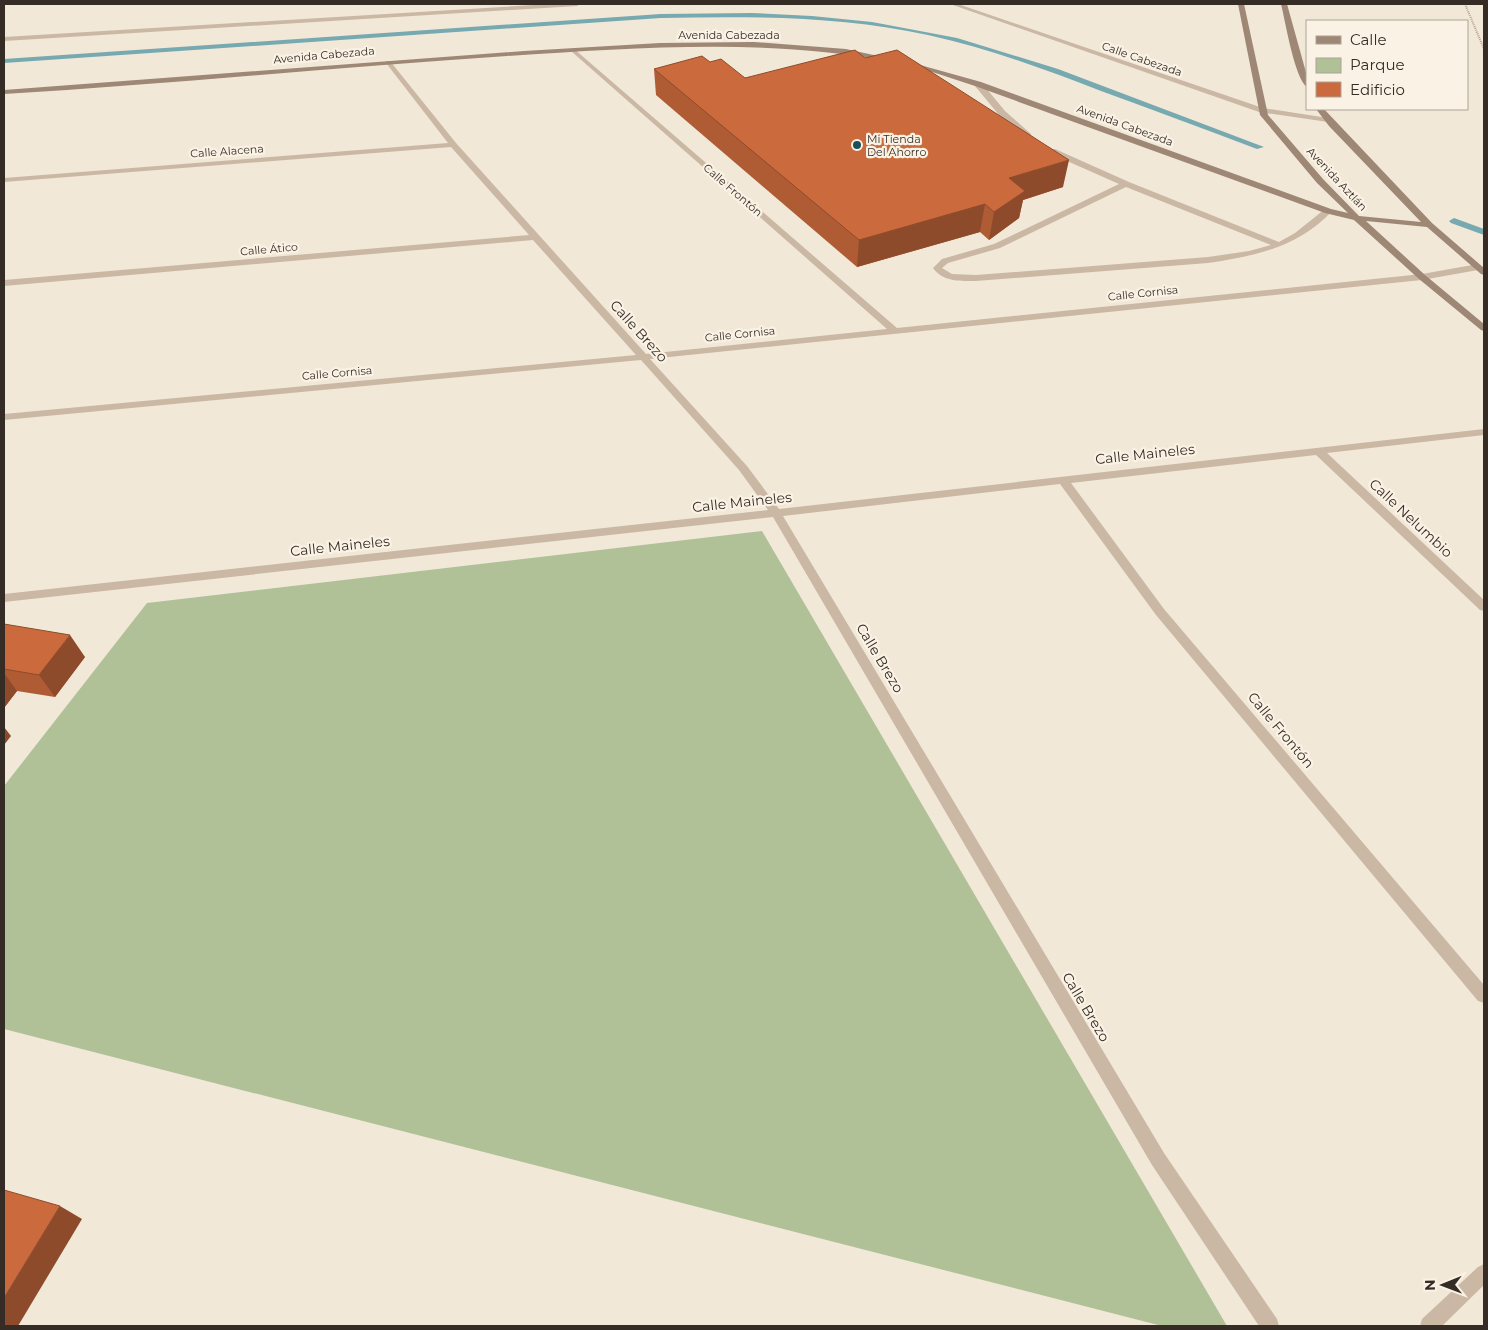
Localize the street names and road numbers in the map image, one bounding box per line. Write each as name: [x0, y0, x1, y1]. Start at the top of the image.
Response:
street label: Avenida Cabezada: [678, 28, 780, 42]
street label: Calle Cabezada: [1100, 39, 1184, 79]
street label: Avenida Cabezada: [273, 44, 375, 66]
street label: Avenida Cabezada: [1075, 101, 1175, 149]
street label: Calle Alacena: [190, 141, 264, 161]
street label: Avenida Aztlán: [1304, 144, 1370, 214]
street label: Calle Frontón: [701, 161, 765, 219]
street label: Calle Ático: [240, 239, 299, 258]
street label: Calle Cornisa: [1107, 282, 1179, 304]
street label: Calle Brezo: [606, 296, 672, 366]
street label: Calle Cornisa: [704, 323, 776, 345]
street label: Calle Cornisa: [301, 363, 373, 383]
street label: Calle Maineles: [1094, 440, 1196, 468]
street label: Calle Nelumbio: [1366, 475, 1457, 561]
street label: Calle Maineles: [691, 488, 793, 516]
street label: Calle Maineles: [289, 532, 391, 560]
street label: Calle Brezo: [852, 620, 908, 696]
street label: Calle Frontón: [1244, 688, 1318, 772]
street label: Calle Brezo: [1058, 969, 1114, 1045]

